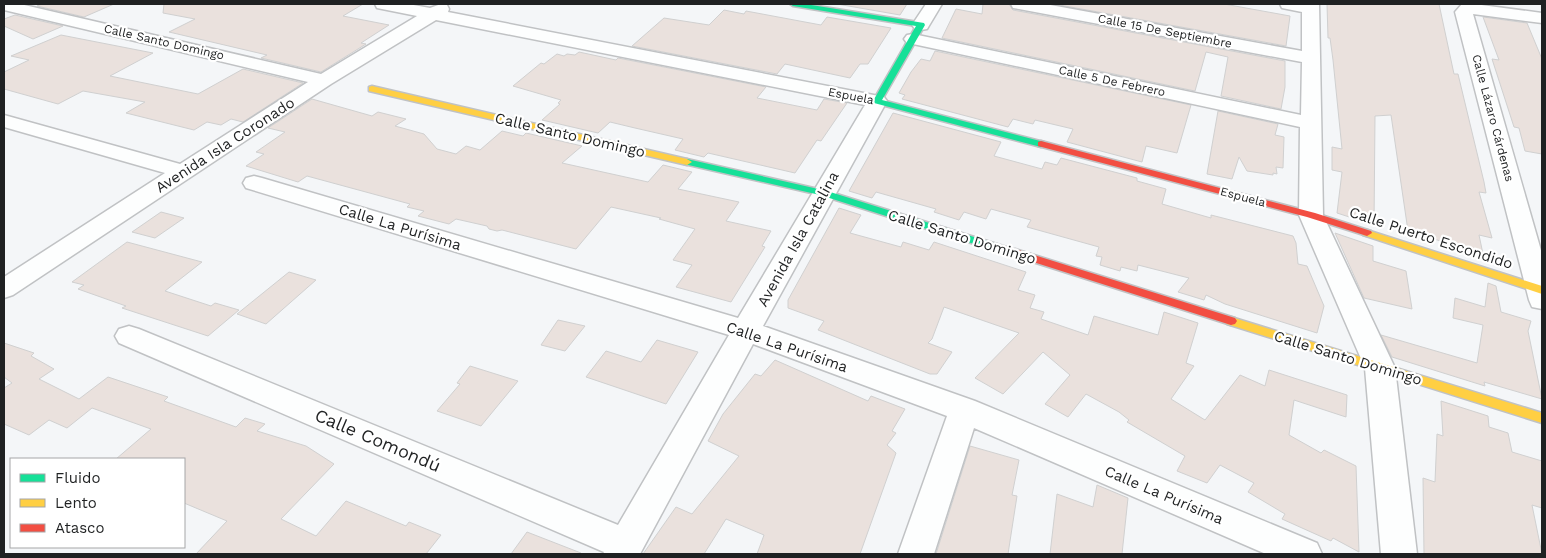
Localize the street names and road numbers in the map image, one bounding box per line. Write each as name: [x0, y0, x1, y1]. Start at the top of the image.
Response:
street label: Calle 15 De Septiembre: [1097, 11, 1233, 51]
street label: Calle Santo Domingo: [103, 21, 225, 63]
street label: Calle Lázaro Cárdenas: [1469, 53, 1517, 183]
street label: Calle 5 De Febrero: [1057, 63, 1167, 99]
street label: Espuela: [827, 85, 875, 107]
street label: Avenida Isla Coronado: [152, 93, 298, 197]
street label: Calle Santo Domingo: [493, 109, 647, 161]
street label: Avenida Isla Catalina: [753, 168, 843, 310]
street label: Espuela: [1219, 184, 1267, 210]
street label: Calle La Purísima: [337, 200, 464, 254]
street label: Calle Puerto Escondido: [1347, 203, 1515, 273]
street label: Calle Santo Domingo: [886, 206, 1038, 268]
street label: Calle La Purísima: [724, 318, 851, 376]
street label: Calle Santo Domingo: [1272, 327, 1424, 389]
street label: Calle Comondú: [312, 404, 444, 476]
street label: Calle La Purísima: [1102, 462, 1227, 528]

